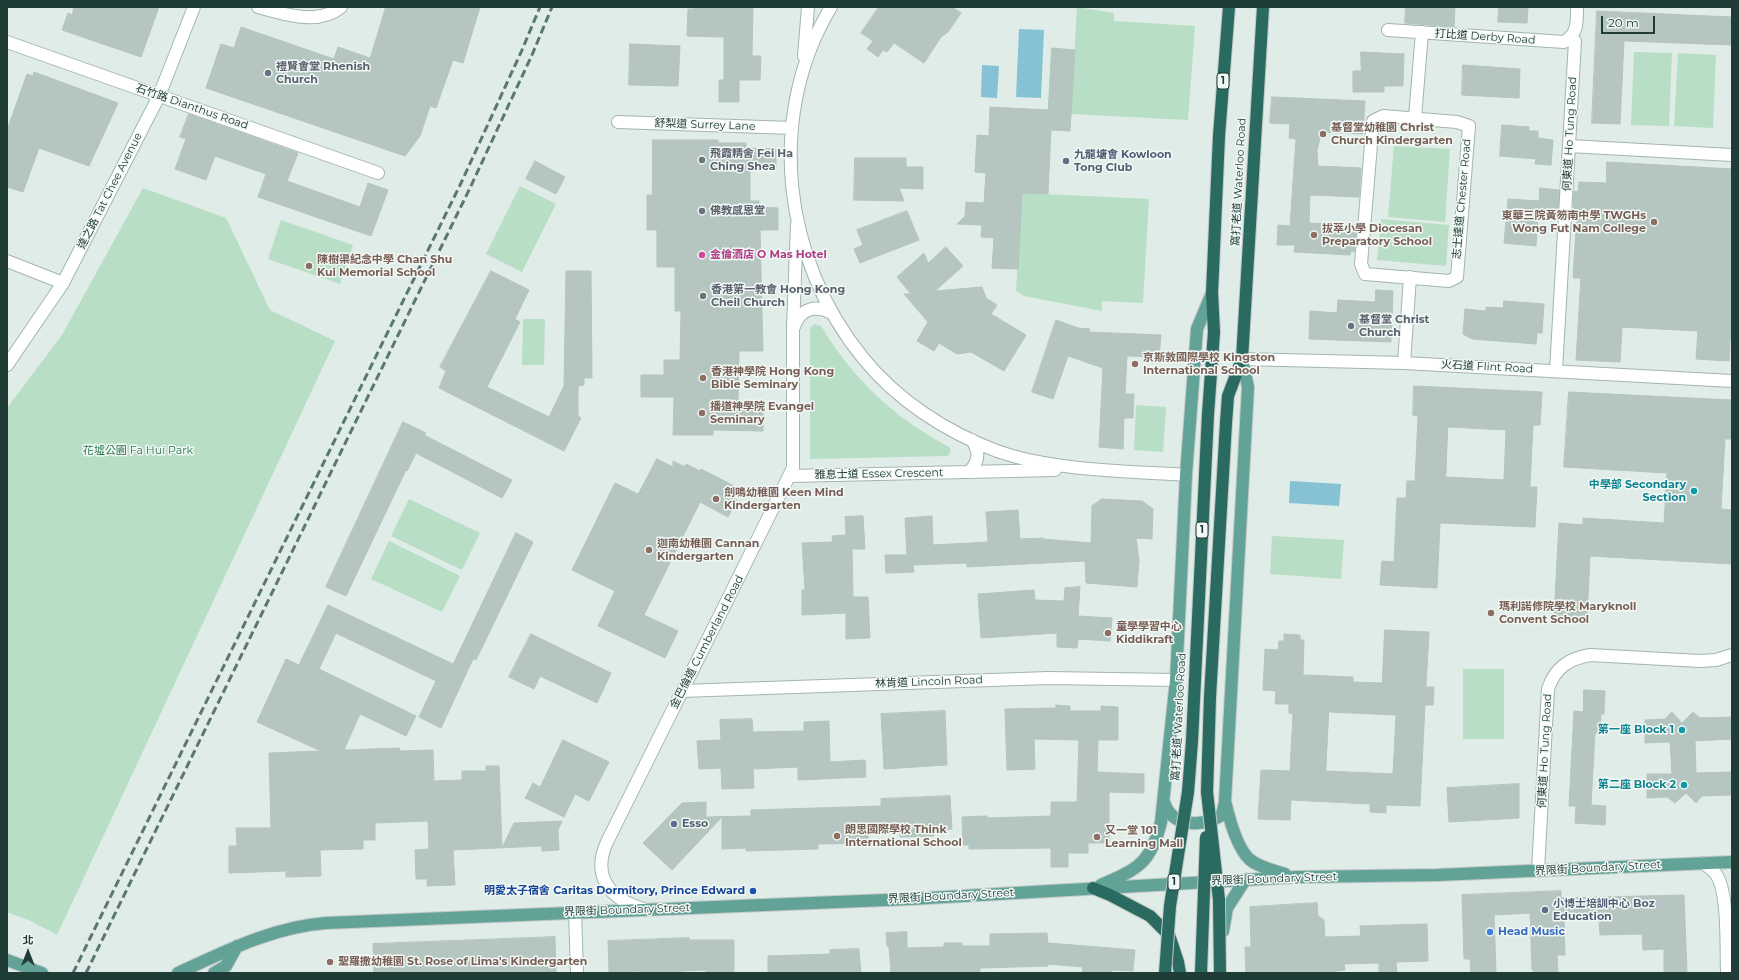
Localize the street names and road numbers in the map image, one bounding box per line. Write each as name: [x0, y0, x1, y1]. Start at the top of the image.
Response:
street label: 打比道 Derby Road: [1434, 27, 1536, 47]
road number: 1: [1217, 73, 1229, 89]
street label: 何東道 Ho Tung Road: [1560, 76, 1580, 192]
street label: 石竹路 Dianthus Road: [134, 82, 250, 132]
street label: 舒梨道 Surrey Lane: [654, 117, 756, 133]
street label: 窩打老道 Waterloo Road: [1229, 117, 1249, 247]
street label: 達之路 Tat Chee Avenue: [75, 131, 145, 251]
street label: 志士達道 Chester Road: [1450, 138, 1474, 260]
street label: 火石道 Flint Road: [1441, 358, 1533, 376]
street label: 雅息士道 Essex Crescent: [814, 466, 944, 482]
road number: 1: [1196, 522, 1208, 538]
street label: 金巴倫道 Cumberland Road: [668, 573, 746, 711]
street label: 窩打老道 Waterloo Road: [1169, 652, 1189, 782]
street label: 林肯道 Lincoln Road: [875, 674, 983, 690]
street label: 何東道 Ho Tung Road: [1535, 693, 1555, 809]
street label: 界限街 Boundary Street: [1535, 858, 1661, 878]
street label: 界限街 Boundary Street: [1211, 870, 1337, 888]
road number: 1: [1168, 874, 1180, 890]
street label: 界限街 Boundary Street: [888, 886, 1014, 906]
street label: 界限街 Boundary Street: [564, 901, 690, 919]

